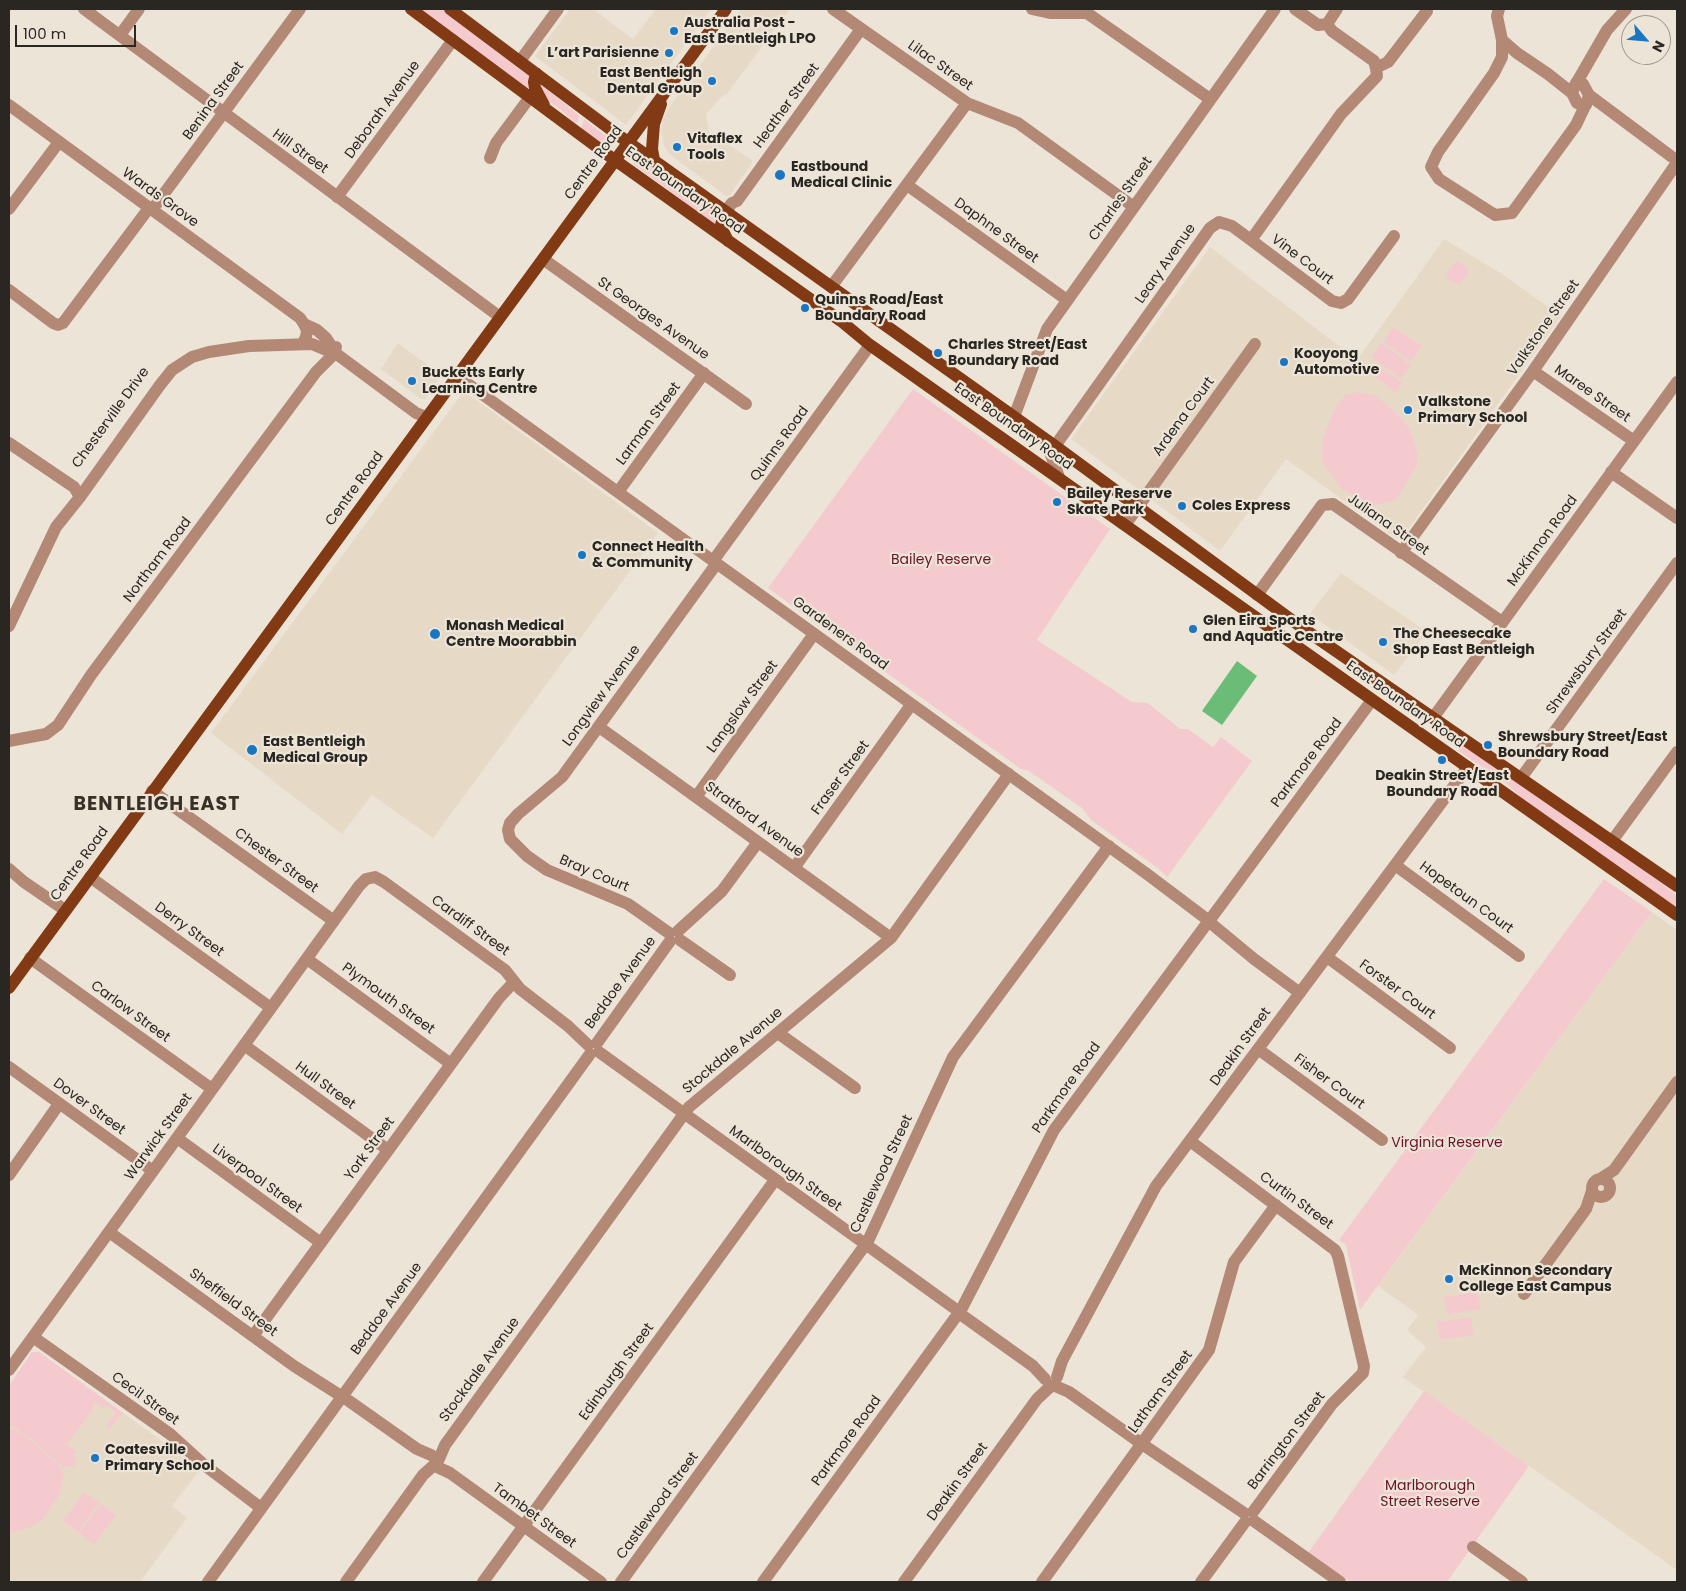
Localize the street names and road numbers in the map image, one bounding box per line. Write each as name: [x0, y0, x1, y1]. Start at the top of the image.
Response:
street label: Lilac Street: [904, 37, 976, 95]
street label: Deborah Avenue: [342, 58, 424, 162]
street label: Benina Street: [180, 59, 248, 143]
street label: Heather Street: [751, 60, 823, 152]
street label: Centre Road: [561, 123, 627, 203]
street label: Hill Street: [269, 126, 331, 178]
street label: East Boundary Road: [622, 144, 746, 238]
street label: Charles Street: [1086, 154, 1156, 244]
street label: Wards Grove: [118, 165, 202, 231]
street label: Daphne Street: [951, 195, 1041, 267]
street label: Leary Avenue: [1132, 221, 1200, 307]
street label: Vine Court: [1268, 231, 1336, 289]
street label: St Georges Avenue: [594, 274, 712, 364]
street label: Valkstone Street: [1505, 277, 1583, 379]
street label: Maree Street: [1551, 362, 1633, 426]
street label: Chesterville Drive: [69, 364, 153, 472]
street label: Ardena Court: [1150, 374, 1218, 460]
street label: Larman Street: [613, 379, 685, 469]
street label: East Boundary Road: [951, 380, 1075, 474]
street label: Quinns Road: [747, 403, 813, 485]
street label: Centre Road: [322, 449, 388, 529]
street label: Juliana Street: [1344, 491, 1432, 559]
street label: McKinnon Road: [1504, 492, 1582, 590]
street label: Northam Road: [121, 514, 195, 606]
street label: Gardeners Road: [789, 594, 891, 674]
street label: Shrewsbury Street: [1543, 606, 1631, 718]
street label: Longview Avenue: [560, 642, 644, 750]
street label: Langslow Street: [704, 658, 782, 756]
street label: East Boundary Road: [1343, 658, 1467, 752]
street label: Parkmore Road: [1268, 715, 1346, 811]
street label: Fraser Street: [808, 738, 874, 818]
street label: Stratford Avenue: [701, 779, 807, 861]
street label: Centre Road: [47, 824, 113, 904]
street label: Chester Street: [231, 825, 321, 897]
street label: Bray Court: [557, 852, 631, 896]
street label: Hopetoun Court: [1416, 858, 1516, 938]
street label: Cardiff Street: [428, 892, 512, 960]
street label: Derry Street: [151, 899, 227, 961]
street label: Beddoe Avenue: [582, 934, 660, 1032]
street label: Forster Court: [1356, 957, 1438, 1023]
street label: Plymouth Street: [338, 960, 438, 1038]
street label: Carlow Street: [87, 978, 173, 1046]
street label: Stockdale Avenue: [680, 1004, 786, 1098]
street label: Deakin Street: [1207, 1005, 1275, 1089]
street label: Parkmore Road: [1029, 1039, 1105, 1137]
street label: Fisher Court: [1290, 1051, 1368, 1113]
street label: Hull Street: [292, 1059, 358, 1113]
street label: Dover Street: [50, 1075, 128, 1139]
street label: Warwick Street: [122, 1090, 196, 1184]
street label: Castlewood Street: [847, 1112, 917, 1236]
street label: York Street: [341, 1114, 399, 1184]
street label: Marlborough Street: [725, 1123, 845, 1215]
street label: Liverpool Street: [209, 1141, 305, 1217]
street label: Curtin Street: [1256, 1169, 1336, 1233]
street label: Beddoe Avenue: [348, 1260, 426, 1358]
street label: Sheffield Street: [186, 1265, 280, 1341]
street label: Stockdale Avenue: [436, 1314, 524, 1426]
street label: Edinburgh Street: [576, 1320, 658, 1424]
street label: Latham Street: [1125, 1347, 1197, 1437]
street label: Cecil Street: [108, 1369, 182, 1429]
street label: Barrington Street: [1245, 1389, 1329, 1493]
street label: Parkmore Road: [809, 1393, 885, 1489]
street label: Deakin Street: [924, 1440, 992, 1524]
street label: Castlewood Street: [613, 1449, 703, 1563]
street label: Tambet Street: [489, 1480, 579, 1552]

